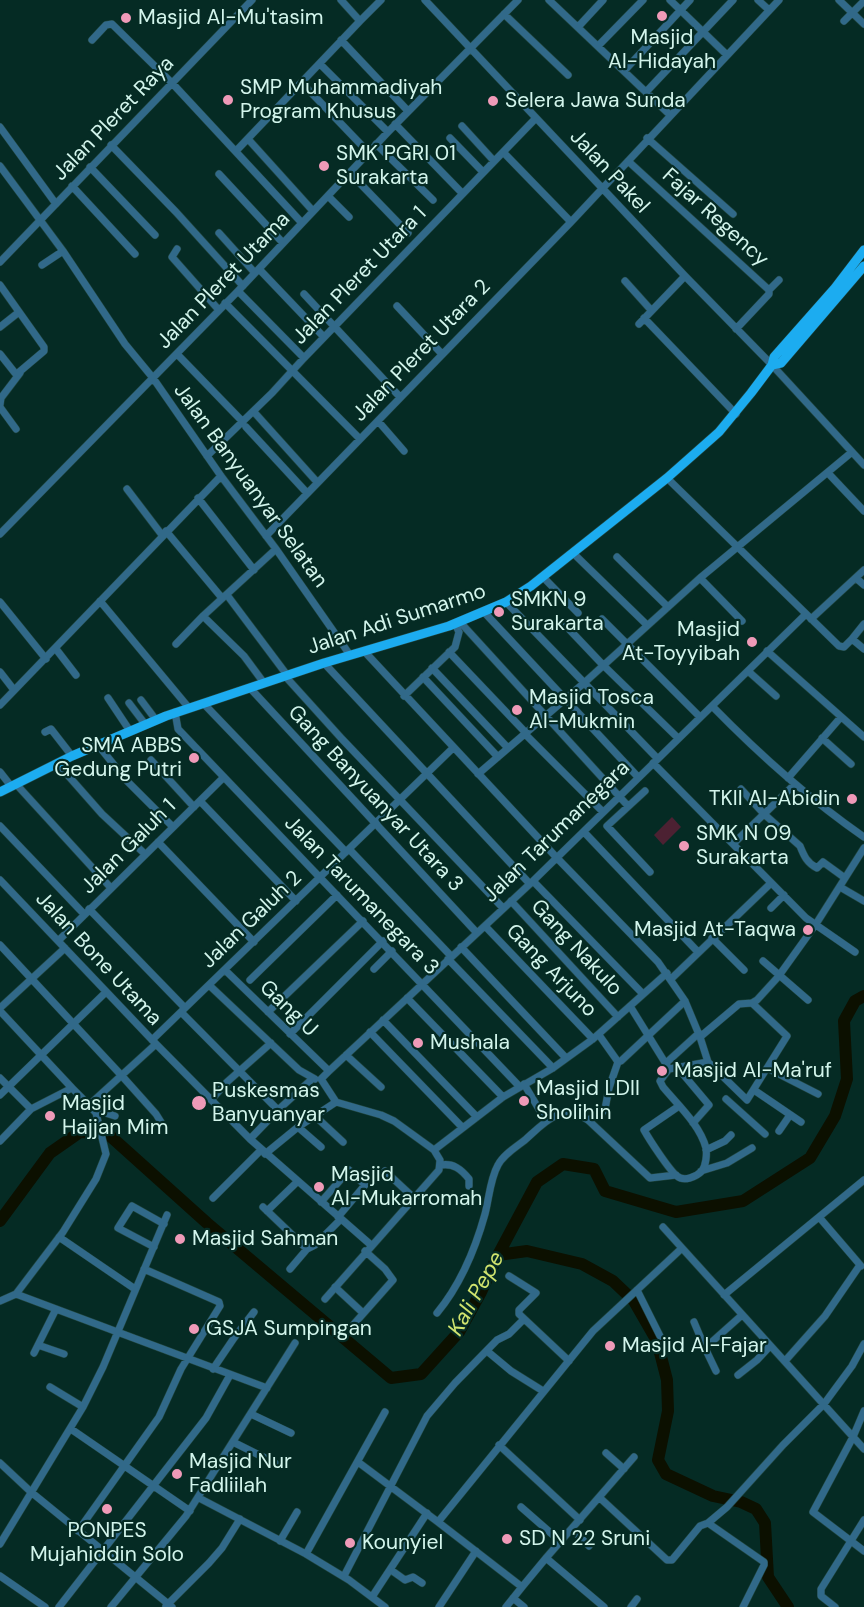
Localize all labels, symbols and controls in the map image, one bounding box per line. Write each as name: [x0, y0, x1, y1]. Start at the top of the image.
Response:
place label: Masjid Al-Mu'tasim: [138, 5, 323, 31]
marker: Masjid Al-Hidayah: [655, 9, 669, 23]
marker: Masjid Al-Mu'tasim: [119, 11, 133, 25]
place label: Masjid Al-Hidayah: [608, 25, 716, 75]
street label: Jalan Pleret Raya: [48, 52, 180, 186]
place label: SMP Muhammadiyah Program Khusus: [240, 75, 442, 125]
place label: Selera Jawa Sunda: [505, 88, 686, 114]
marker: SMP Muhammadiyah Program Khusus: [221, 93, 235, 107]
marker: Selera Jawa Sunda: [486, 94, 500, 108]
street label: Jalan Pakel: [564, 125, 654, 219]
place label: SMK PGRI 01 Surakarta: [336, 141, 456, 191]
marker: SMK PGRI 01 Surakarta: [317, 159, 331, 173]
street label: Fajar Regency: [657, 164, 773, 272]
street label: Jalan Pleret Utara 1: [288, 202, 432, 350]
street label: Jalan Pleret Utama: [152, 207, 296, 355]
street label: Jalan Pleret Utara 2: [348, 275, 496, 427]
street label: Jalan Banyuanyar Selatan: [168, 379, 332, 593]
street label: Jalan Adi Sumarmo: [305, 579, 489, 661]
place label: SMKN 9 Surakarta: [511, 587, 604, 637]
marker: SMKN 9 Surakarta: [492, 605, 506, 619]
place label: Masjid At-Toyyibah: [622, 617, 740, 667]
marker: Masjid At-Toyyibah: [745, 635, 759, 649]
place label: Masjid Tosca Al-Mukmin: [529, 685, 654, 735]
street label: Gang Banyuanyar Utara 3: [282, 701, 468, 897]
marker: Masjid Tosca Al-Mukmin: [510, 703, 524, 717]
place label: SMA ABBS Gedung Putri: [54, 733, 182, 783]
marker: SMA ABBS Gedung Putri: [187, 751, 201, 765]
street label: Jalan Tarumanegara: [479, 756, 635, 908]
place label: TKII Al-Abidin: [709, 786, 840, 812]
marker: TKII Al-Abidin: [845, 792, 859, 806]
street label: Jalan Galuh 1: [76, 794, 182, 900]
street label: Jalan Tarumanegara 3: [278, 811, 444, 981]
place label: SMK N 09 Surakarta: [696, 821, 791, 871]
marker: SMK N 09 Surakarta: [677, 839, 691, 853]
street label: Jalan Galuh 2: [197, 866, 307, 974]
street label: Jalan Bone Utama: [29, 887, 167, 1031]
street label: Gang Nakulo: [525, 895, 627, 1001]
place label: Masjid At-Taqwa: [634, 917, 796, 943]
street label: Gang Arjuno: [500, 919, 602, 1023]
marker: Masjid At-Taqwa: [801, 923, 815, 937]
street label: Gang U: [254, 975, 322, 1043]
place label: Mushala: [430, 1030, 510, 1056]
marker: Mushala: [411, 1036, 425, 1050]
place label: Masjid Al-Ma'ruf: [674, 1058, 832, 1084]
marker: Masjid Al-Ma'ruf: [655, 1064, 669, 1078]
place label: Masjid LDII Sholihin: [536, 1076, 640, 1126]
place label: Puskesmas Banyuanyar: [212, 1078, 325, 1128]
place label: Masjid Hajjan Mim: [62, 1091, 168, 1141]
marker: Puskesmas Banyuanyar: [190, 1094, 208, 1112]
marker: Masjid LDII Sholihin: [517, 1094, 531, 1108]
marker: Masjid Hajjan Mim: [43, 1109, 57, 1123]
place label: Masjid Al-Mukarromah: [331, 1162, 482, 1212]
marker: Masjid Al-Mukarromah: [312, 1180, 326, 1194]
place label: Masjid Sahman: [192, 1226, 338, 1252]
marker: Masjid Sahman: [173, 1232, 187, 1246]
water label: Kali Pepe: [443, 1247, 511, 1341]
place label: GSJA Sumpingan: [206, 1316, 372, 1342]
marker: GSJA Sumpingan: [187, 1322, 201, 1336]
place label: Masjid Al-Fajar: [622, 1333, 767, 1359]
marker: Masjid Al-Fajar: [603, 1339, 617, 1353]
place label: Masjid Nur Fadliilah: [189, 1449, 292, 1499]
marker: Masjid Nur Fadliilah: [170, 1467, 184, 1481]
marker: PONPES Mujahiddin Solo: [100, 1502, 114, 1516]
place label: PONPES Mujahiddin Solo: [30, 1518, 184, 1568]
place label: SD N 22 Sruni: [519, 1526, 650, 1552]
place label: Kounyiel: [362, 1530, 443, 1556]
marker: SD N 22 Sruni: [500, 1532, 514, 1546]
marker: Kounyiel: [343, 1536, 357, 1550]

